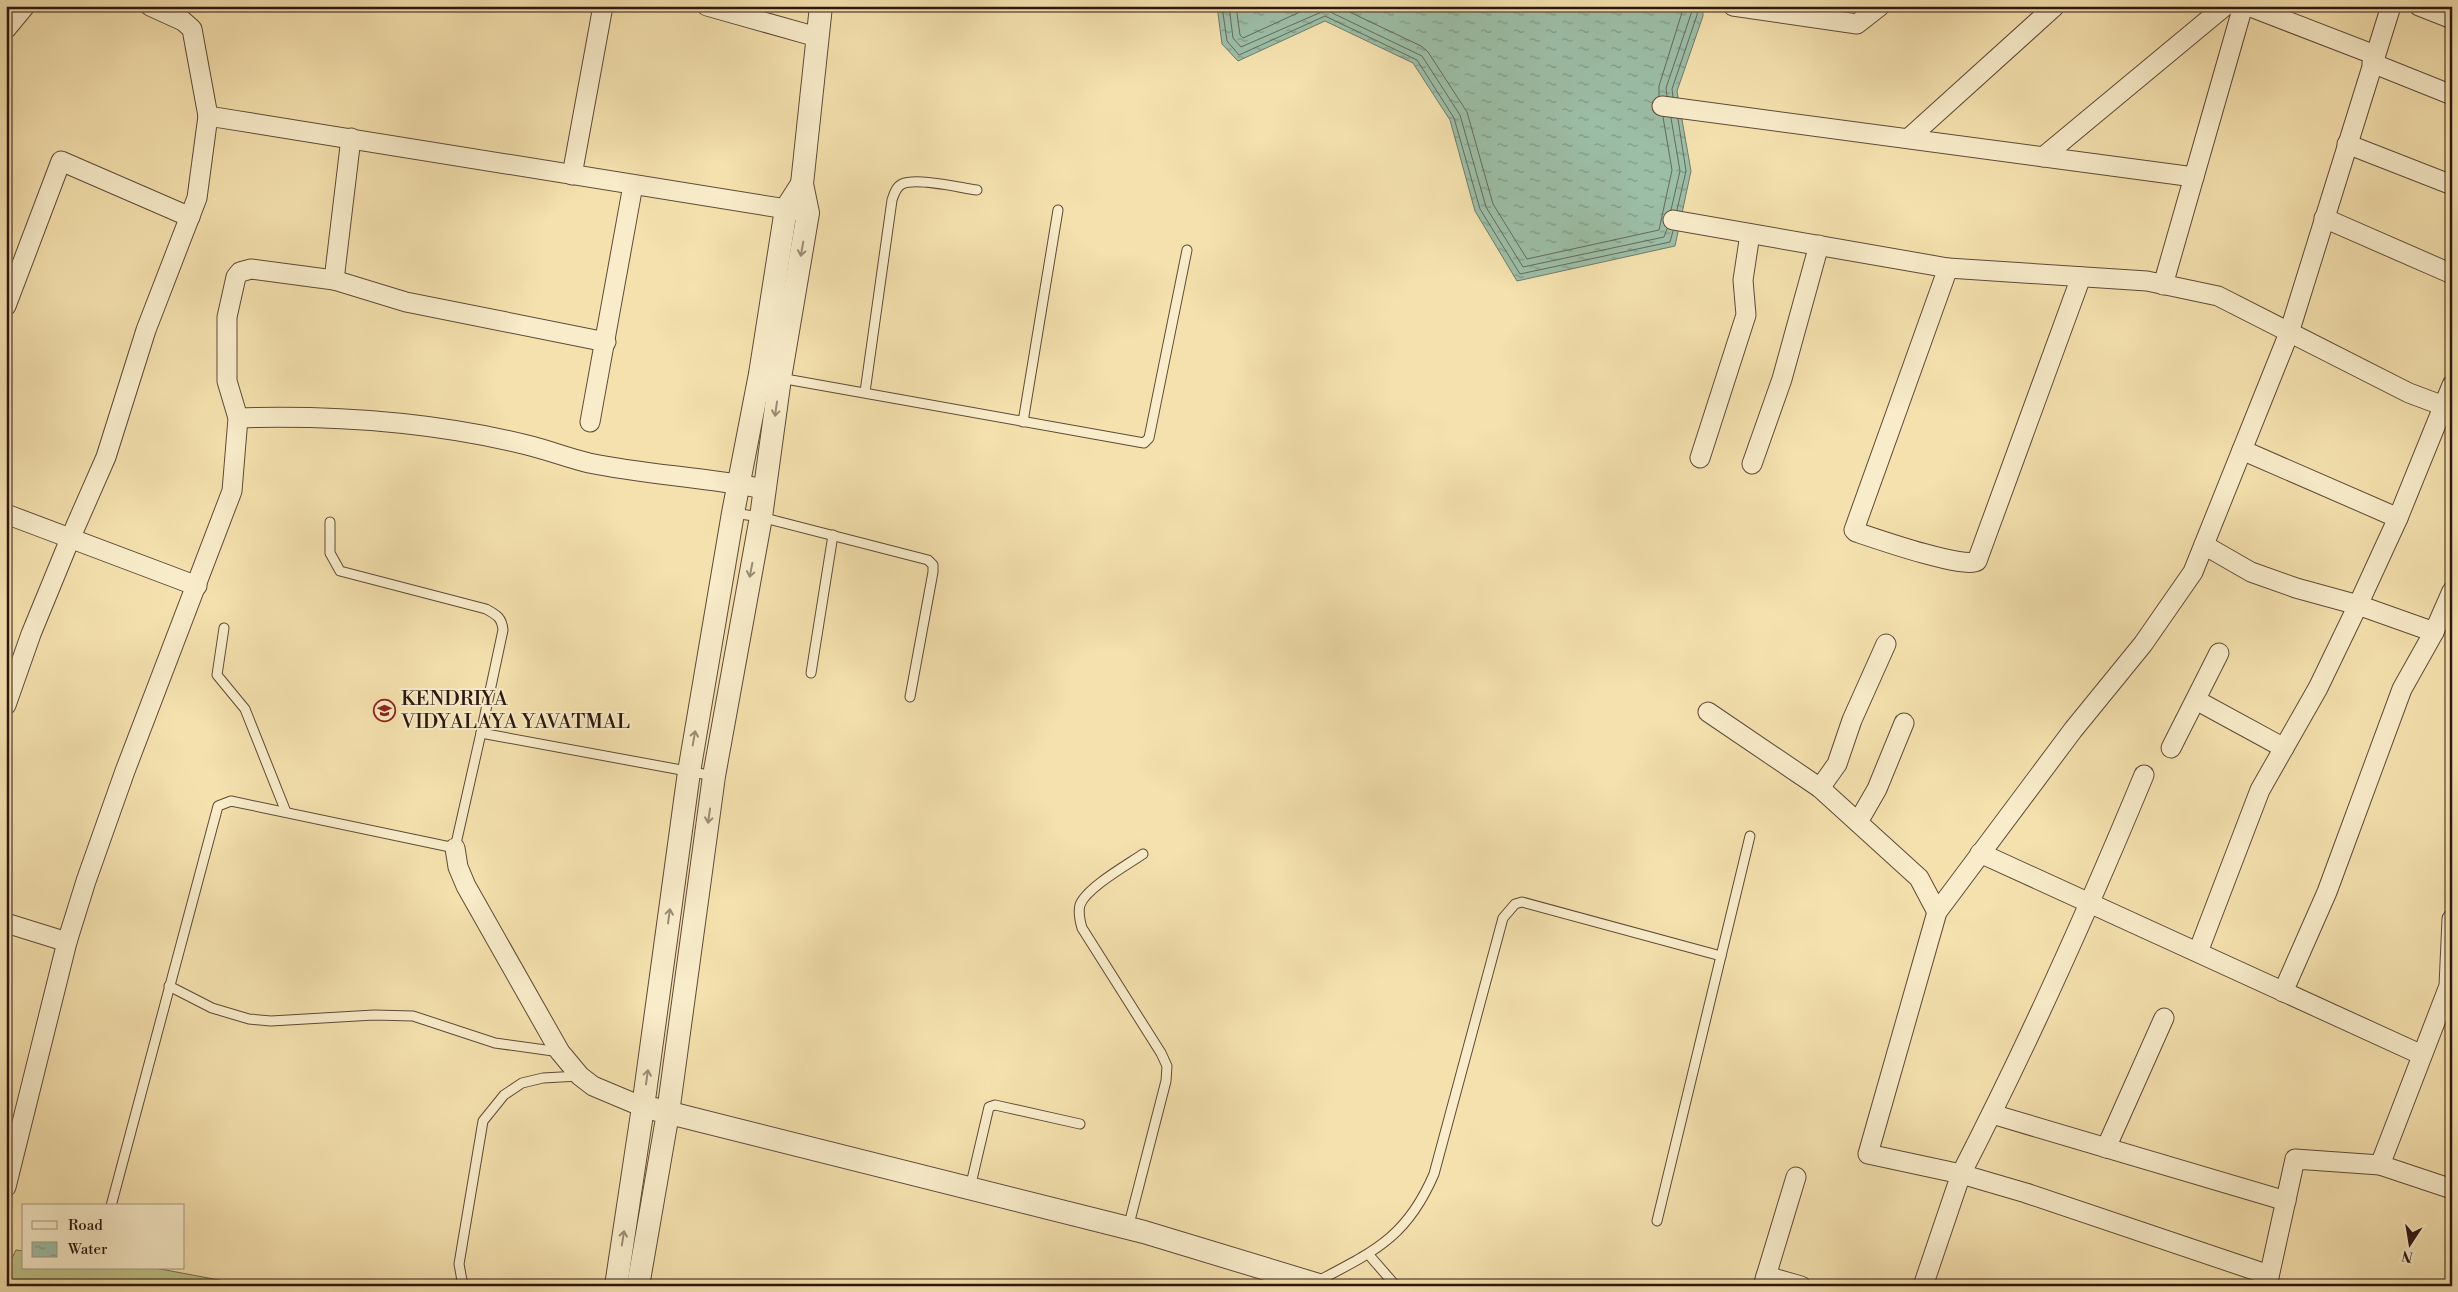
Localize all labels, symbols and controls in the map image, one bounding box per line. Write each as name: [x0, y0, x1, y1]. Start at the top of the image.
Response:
one-way arrow: [796, 240, 806, 256]
one-way arrow: [771, 401, 781, 417]
one-way arrow: [746, 561, 756, 577]
place label: KENDRIYA VIDYALAYA YAVATMAL: [400, 687, 630, 735]
school or university icon: KENDRIYA VIDYALAYA YAVATMAL: [373, 698, 397, 722]
one-way arrow: [690, 730, 700, 746]
one-way arrow: [704, 808, 714, 824]
one-way arrow: [664, 908, 674, 924]
one-way arrow: [642, 1069, 652, 1085]
legend: [22, 1204, 185, 1270]
text: Road: [68, 1216, 103, 1235]
north arrow: [2386, 1220, 2436, 1270]
one-way arrow: [618, 1230, 628, 1246]
text: Water: [67, 1240, 108, 1259]
text: N: [2400, 1246, 2415, 1266]

